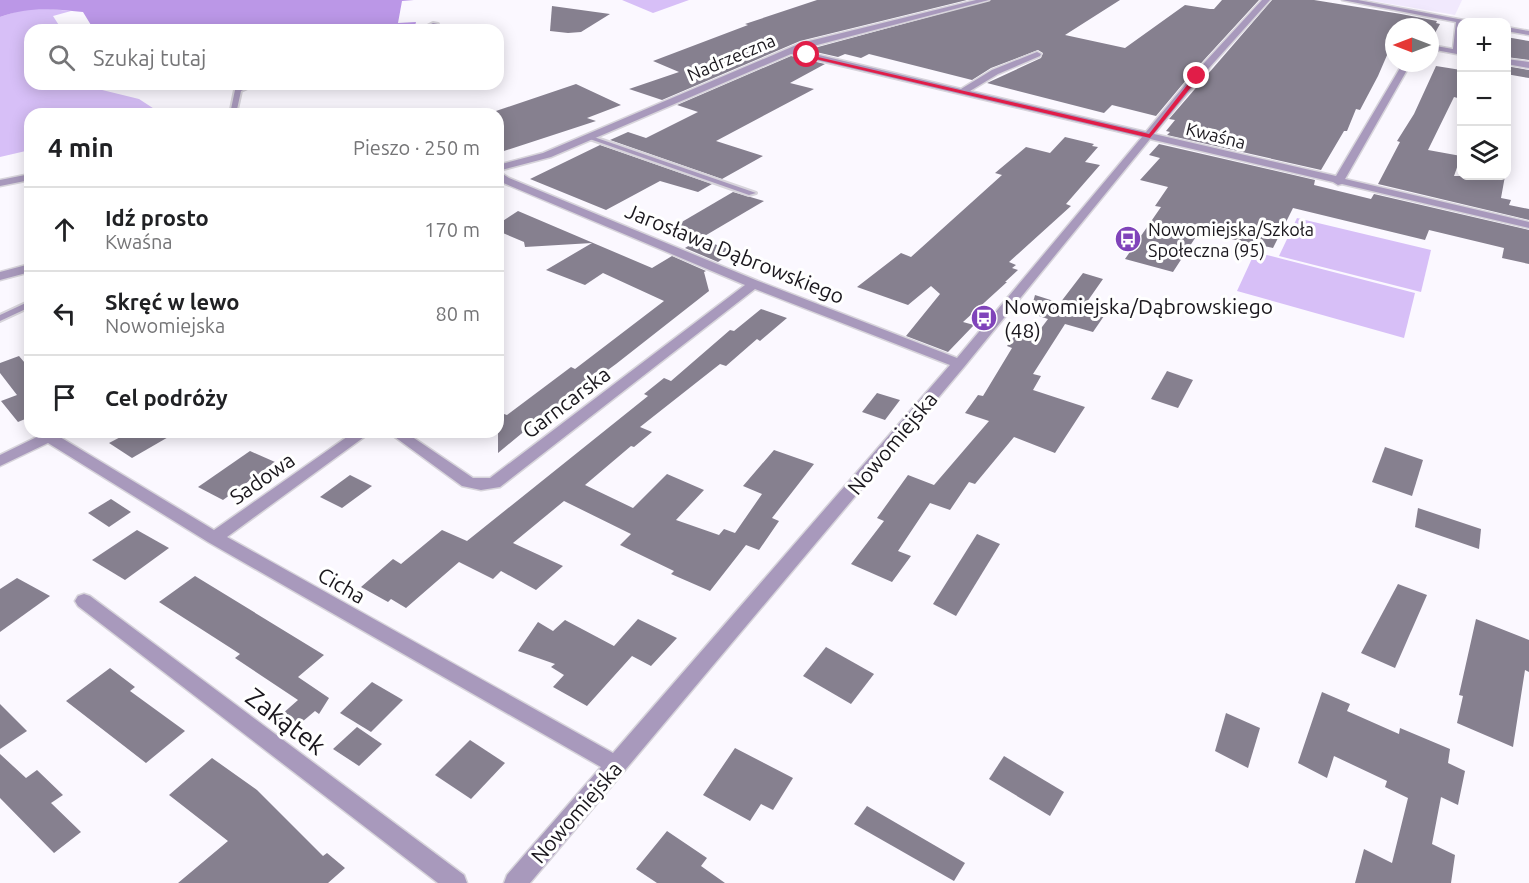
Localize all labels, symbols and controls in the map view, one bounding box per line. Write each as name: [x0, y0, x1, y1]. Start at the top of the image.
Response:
north arrow: [1385, 18, 1439, 72]
map controls: [1457, 18, 1511, 180]
button: +: [1457, 18, 1511, 72]
search box: [24, 24, 504, 90]
street label: Nadrzeczna: [684, 29, 778, 85]
icon: search: [45, 41, 78, 74]
route start: [793, 41, 819, 67]
text: Szukaj tutaj: [93, 45, 206, 70]
route end: [1183, 62, 1209, 88]
button: −: [1457, 72, 1511, 126]
street label: Kwaśna: [1184, 118, 1248, 152]
button: layers: [1457, 126, 1511, 180]
text: 4 min: [48, 133, 114, 162]
text: Pieszo · 250 m: [353, 136, 480, 159]
street label: Jarosława Dąbrowskiego: [622, 198, 848, 308]
text: Idź prosto: [105, 205, 209, 230]
icon: ahead: [48, 213, 81, 246]
text: 170 m: [424, 218, 480, 241]
place label: Nowomiejska/Szkoła Społeczna (95): [1148, 219, 1314, 261]
bus stop icon: Nowomiejska/Szkoła Społeczna (95): [1113, 224, 1143, 254]
text: Kwaśna: [105, 230, 173, 253]
text: Skręć w lewo: [105, 289, 239, 314]
place label: Nowomiejska/Dąbrowskiego (48): [1004, 294, 1273, 342]
icon: left: [48, 297, 81, 330]
text: 80 m: [436, 302, 480, 325]
bus stop icon: Nowomiejska/Dąbrowskiego (48): [969, 303, 999, 333]
text: Nowomiejska: [105, 314, 225, 337]
street label: Garncarska: [517, 361, 615, 443]
icon: arrive: [48, 381, 81, 414]
text: Cel podróży: [105, 385, 228, 410]
street label: Nowomiejska: [842, 387, 942, 499]
street label: Sadowa: [225, 447, 299, 509]
street label: Cicha: [314, 562, 370, 608]
street label: Zakątek: [240, 682, 332, 760]
street label: Nowomiejska: [526, 756, 626, 868]

